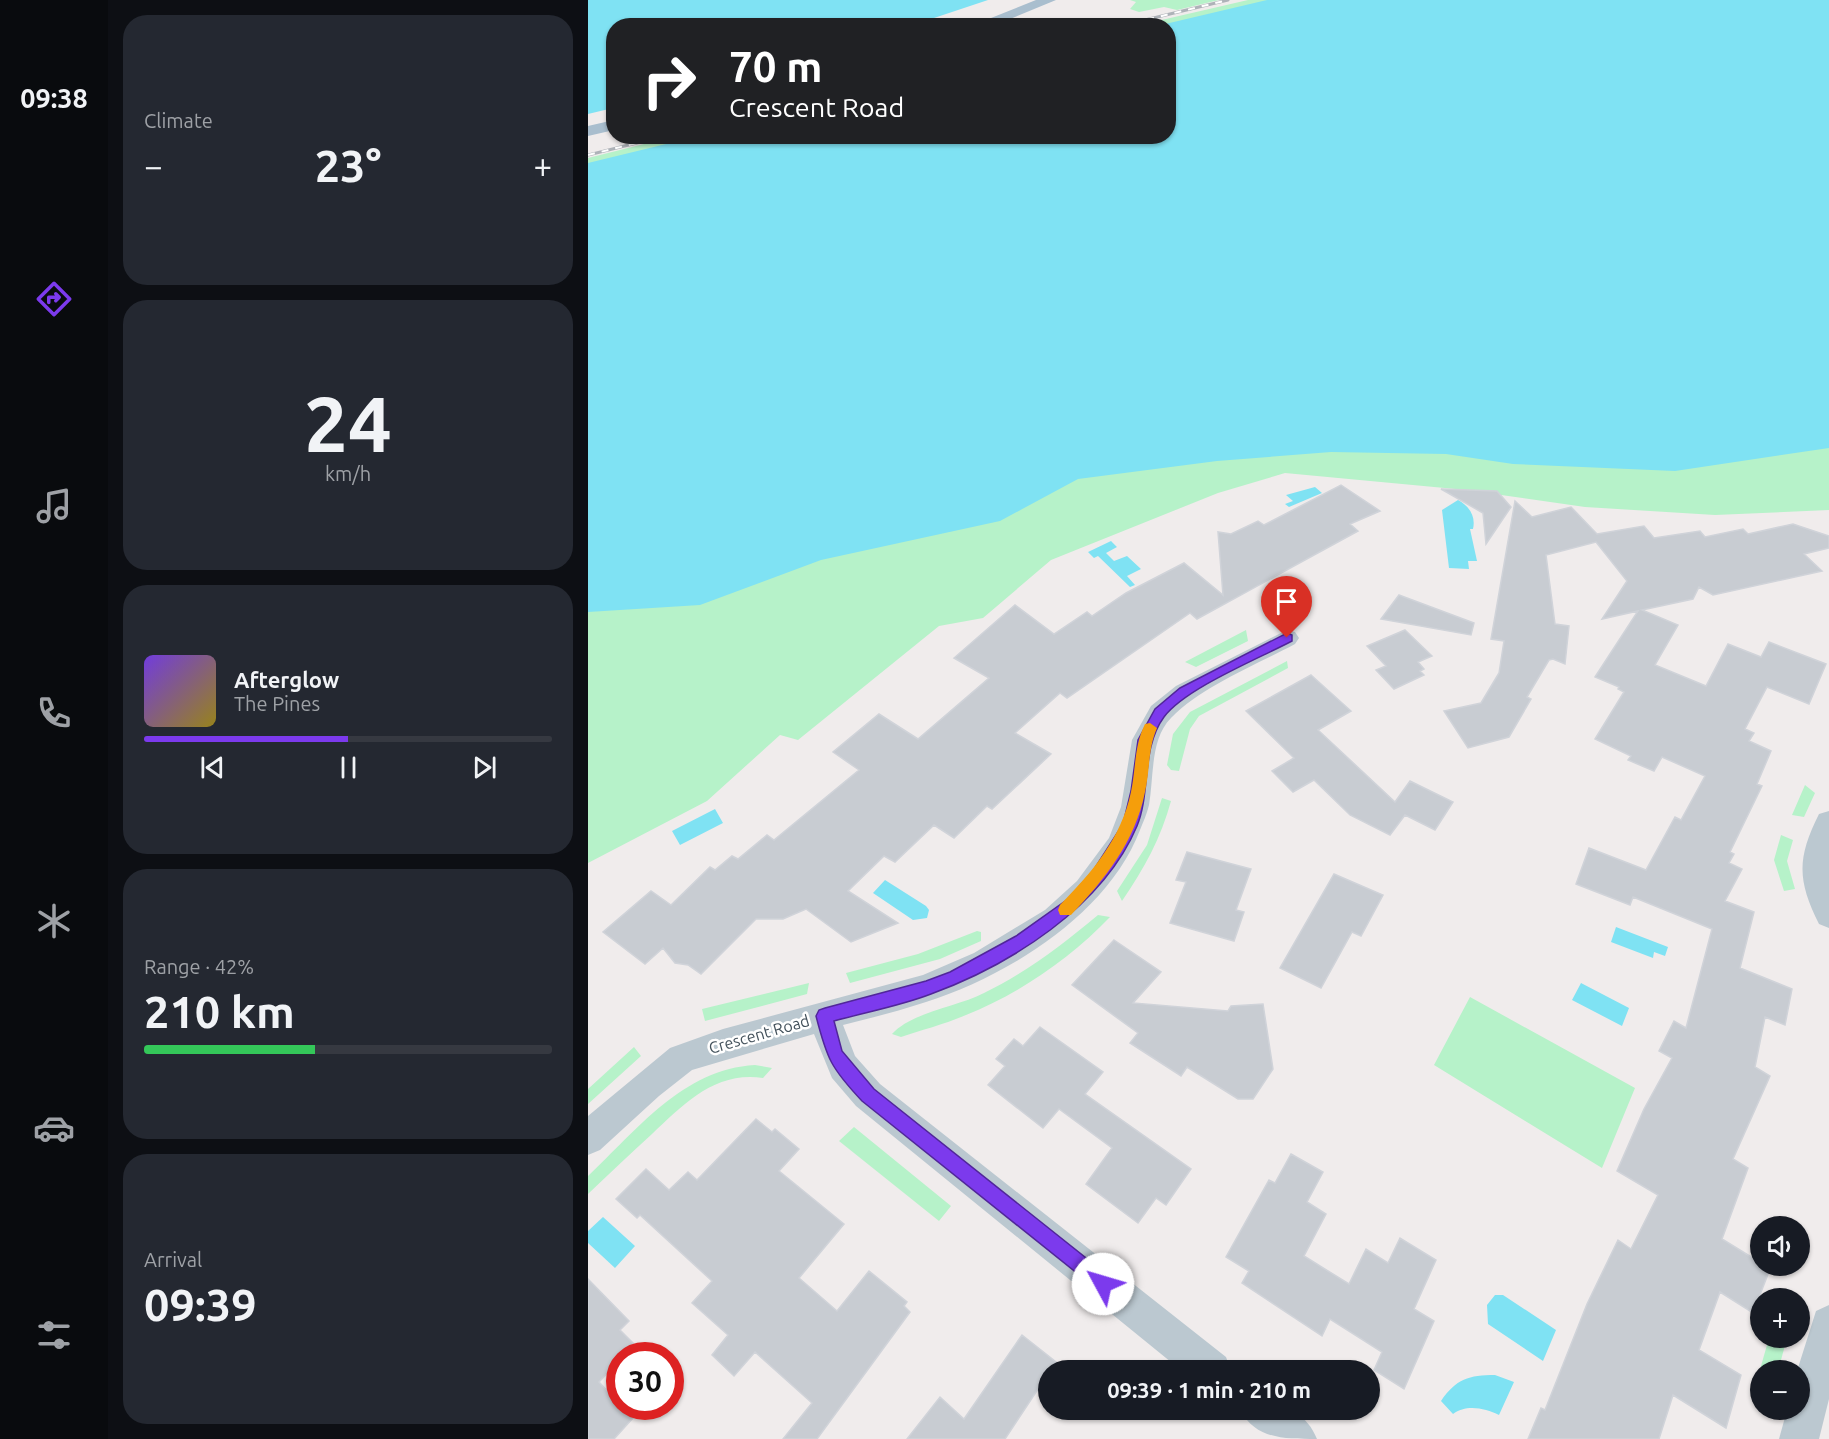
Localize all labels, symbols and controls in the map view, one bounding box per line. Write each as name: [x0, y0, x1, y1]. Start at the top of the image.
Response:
icon: right: [630, 42, 708, 120]
text: 70 m: [729, 43, 823, 90]
text: 09:38: [20, 83, 88, 113]
text: Crescent Road: [729, 92, 904, 122]
text: Climate: [144, 109, 213, 132]
text: 23°: [315, 140, 381, 191]
text: −: [144, 147, 163, 184]
text: +: [533, 147, 552, 184]
icon: directions: [33, 278, 75, 320]
text: 24: [304, 379, 392, 467]
text: km/h: [325, 462, 371, 485]
icon: music: [33, 485, 75, 527]
pin: [1261, 576, 1312, 638]
icon: arrive: [1270, 585, 1303, 618]
text: Afterglow: [234, 667, 339, 692]
icon: phone: [33, 692, 75, 734]
text: The Pines: [234, 692, 320, 715]
icon: previous: [196, 751, 229, 784]
icon: pause: [332, 751, 365, 784]
icon: next: [468, 751, 501, 784]
icon: climate: [33, 900, 75, 942]
text: Range · 42%: [144, 955, 254, 978]
text: 210 km: [144, 986, 295, 1037]
street label: Crescent Road: [707, 1011, 811, 1057]
icon: car: [33, 1107, 75, 1149]
map controls: [1750, 1216, 1810, 1420]
button: sound: [1750, 1216, 1810, 1276]
text: Arrival: [144, 1248, 202, 1271]
position arrow: [1071, 1252, 1135, 1316]
text: 09:39: [144, 1279, 257, 1330]
button: +: [1750, 1288, 1810, 1348]
icon: filters: [33, 1314, 75, 1356]
speed limit sign: 30: [606, 1342, 684, 1420]
button: −: [1750, 1360, 1810, 1420]
text: 09:39 · 1 min · 210 m: [1107, 1377, 1311, 1402]

